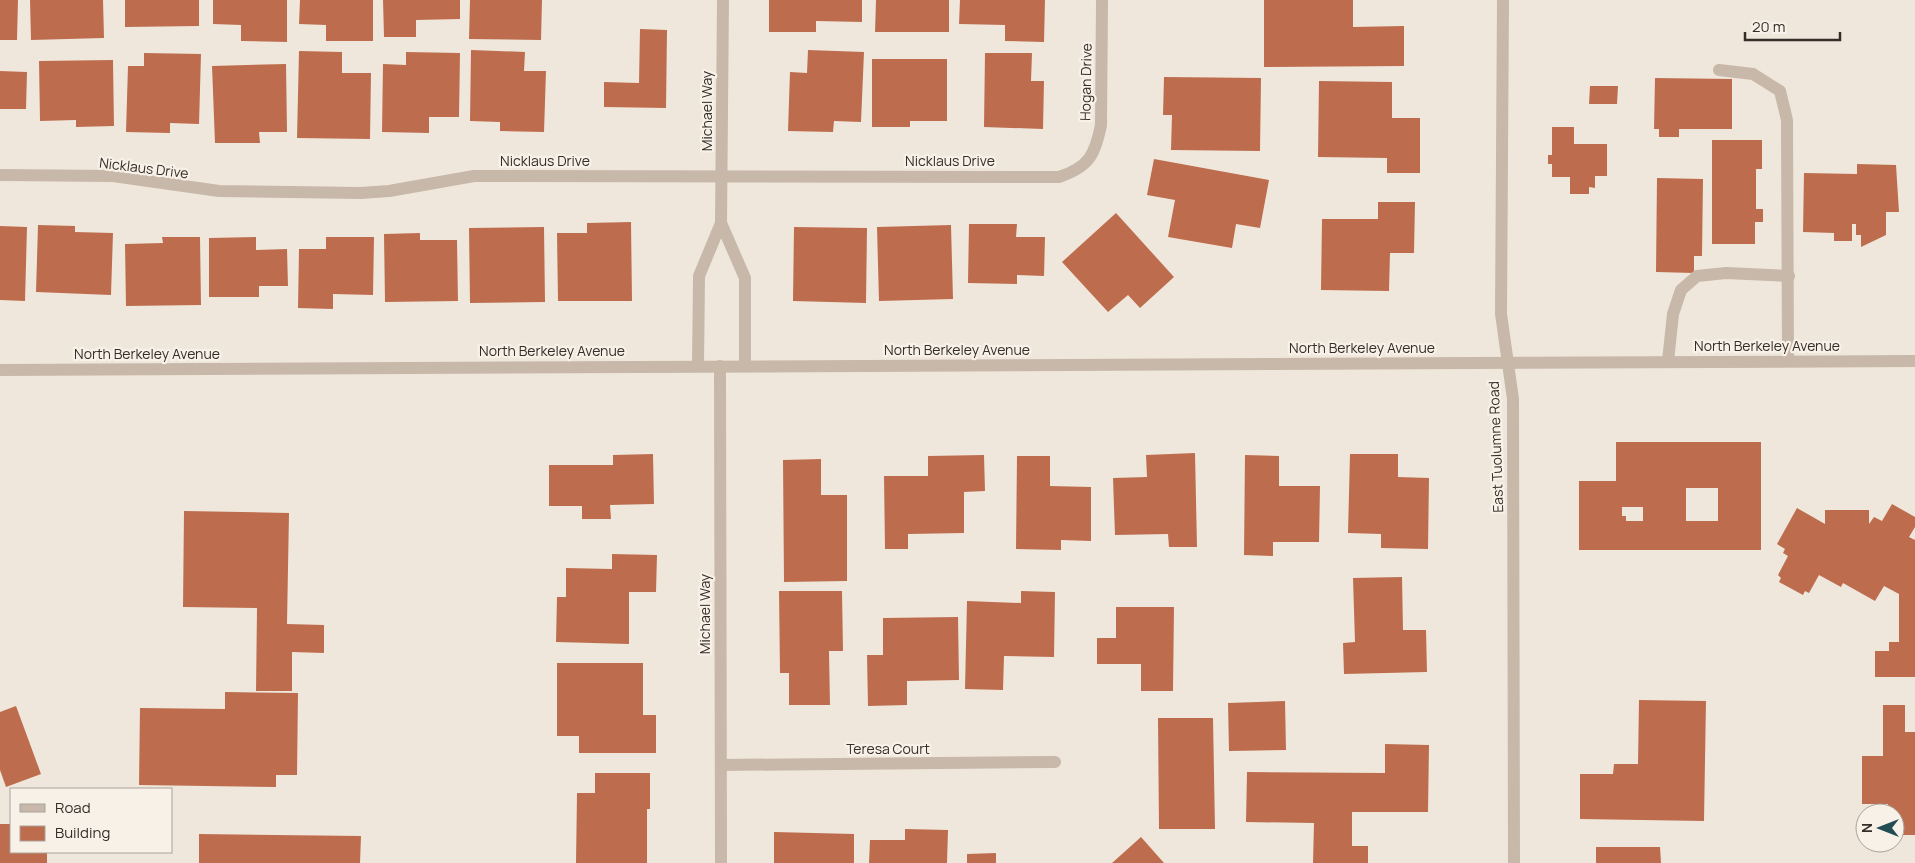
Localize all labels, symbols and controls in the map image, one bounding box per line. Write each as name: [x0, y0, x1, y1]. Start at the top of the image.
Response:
scale bar: [1745, 10, 1840, 42]
text: 20 m: [1752, 16, 1785, 37]
street label: Hogan Drive: [1075, 43, 1096, 121]
street label: Michael Way: [697, 70, 716, 151]
street label: Nicklaus Drive: [500, 151, 590, 170]
street label: Nicklaus Drive: [905, 151, 995, 170]
street label: Nicklaus Drive: [98, 153, 190, 182]
street label: North Berkeley Avenue: [1694, 336, 1840, 355]
street label: North Berkeley Avenue: [1289, 338, 1435, 357]
street label: North Berkeley Avenue: [884, 340, 1030, 359]
street label: North Berkeley Avenue: [479, 341, 625, 360]
street label: North Berkeley Avenue: [74, 344, 220, 363]
street label: East Tuolumne Road: [1484, 381, 1507, 513]
street label: Michael Way: [695, 573, 714, 654]
street label: Teresa Court: [846, 739, 930, 758]
legend: [10, 788, 172, 853]
text: Road: [55, 797, 91, 818]
north arrow: [1855, 803, 1905, 853]
text: Building: [55, 822, 110, 843]
text: N: [1857, 823, 1876, 833]

